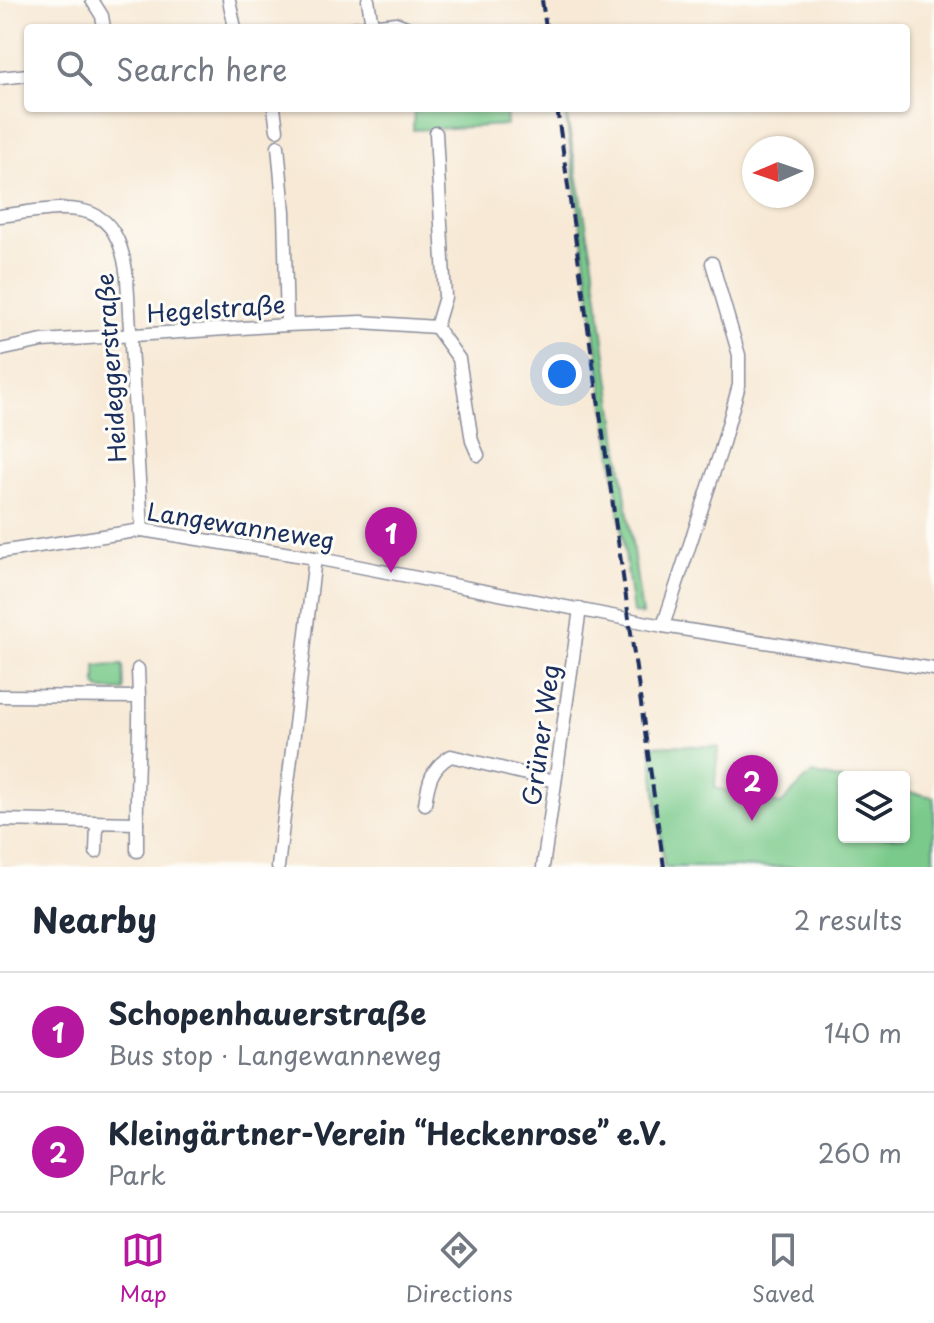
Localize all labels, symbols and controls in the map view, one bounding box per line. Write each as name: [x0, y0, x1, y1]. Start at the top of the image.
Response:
search box: [24, 24, 910, 112]
icon: search: [52, 46, 96, 90]
text: Search here: [116, 46, 288, 91]
north arrow: [742, 136, 814, 208]
street label: Heideggerstraße: [85, 272, 135, 464]
street label: Hegelstraße: [145, 285, 287, 331]
your location: [542, 354, 582, 394]
street label: Langewanneweg: [145, 492, 337, 558]
pin: 1: [365, 507, 417, 573]
street label: Grüner Weg: [512, 662, 568, 808]
pin: 2: [726, 755, 778, 821]
map controls: [838, 771, 910, 843]
button: layers: [838, 771, 910, 843]
text: Nearby: [32, 893, 157, 945]
text: 2 results: [794, 900, 902, 939]
text: Schopenhauerstraße: [108, 990, 426, 1035]
text: 1: [52, 1013, 64, 1052]
text: 140 m: [824, 1013, 902, 1052]
text: Bus stop · Langewanneweg: [108, 1035, 442, 1074]
text: Kleingärtner-Verein “Heckenrose” e.V.: [108, 1110, 667, 1155]
text: 2: [49, 1133, 67, 1172]
text: 260 m: [818, 1133, 902, 1172]
text: Park: [108, 1155, 166, 1194]
tab: Map: [120, 1228, 167, 1309]
tab: Directions: [406, 1228, 513, 1309]
tab: Saved: [752, 1228, 814, 1309]

